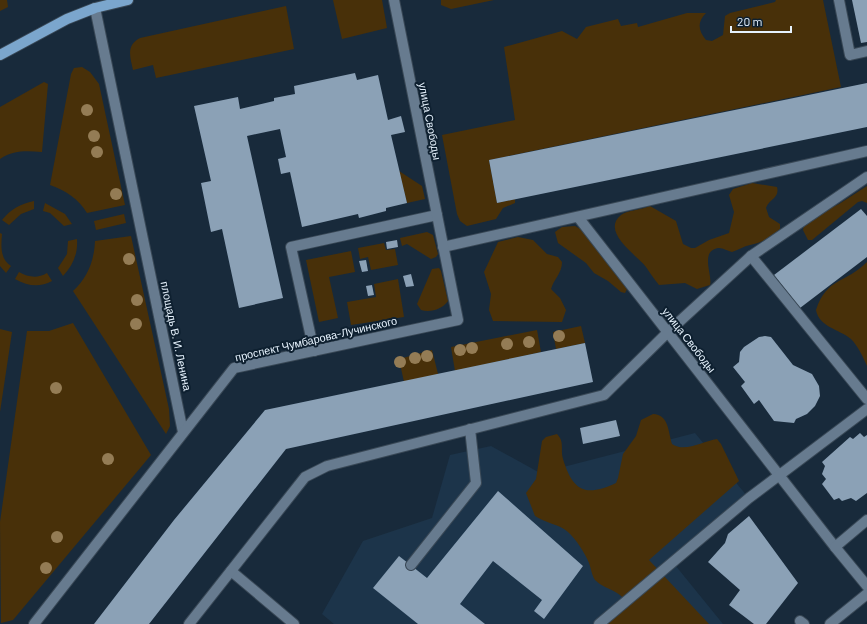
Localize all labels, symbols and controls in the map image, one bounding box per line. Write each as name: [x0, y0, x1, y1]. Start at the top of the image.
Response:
scale bar: [731, 8, 791, 34]
text: 20 m: [737, 14, 763, 28]
street label: улица Свободы: [417, 81, 444, 161]
street label: площадь В. И. Ленина: [159, 280, 195, 393]
street label: улица Свободы: [660, 305, 719, 375]
street label: проспект Чумбарова-Лучинского: [234, 314, 398, 364]

